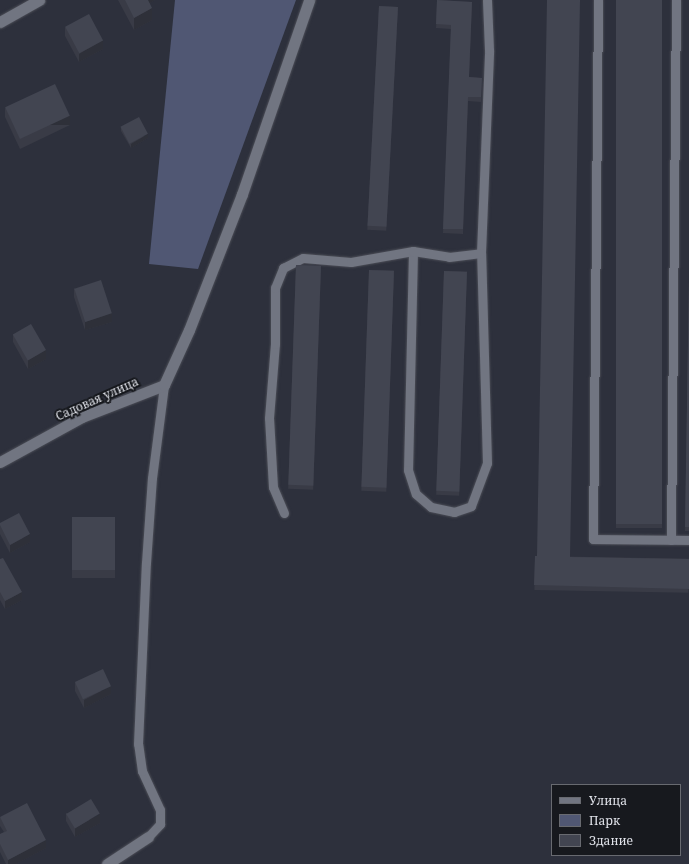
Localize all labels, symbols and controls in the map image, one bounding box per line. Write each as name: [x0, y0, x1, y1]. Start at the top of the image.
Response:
street label: Садовая улица: [53, 374, 141, 424]
legend: [551, 784, 681, 856]
text: Улица: [589, 792, 627, 809]
text: Парк: [589, 812, 620, 829]
text: Здание: [589, 832, 633, 849]

